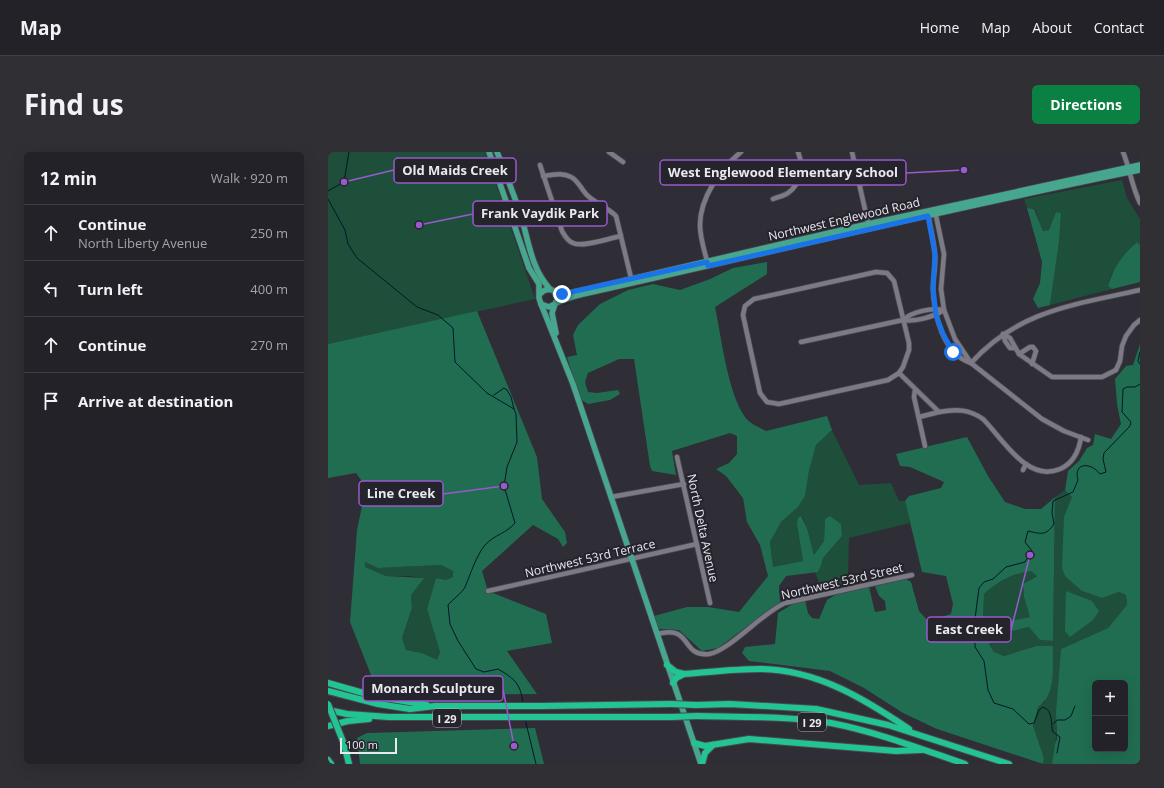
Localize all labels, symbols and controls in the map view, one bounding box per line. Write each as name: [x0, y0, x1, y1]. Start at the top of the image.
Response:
text: Map: [20, 15, 61, 41]
text: Home: [920, 18, 959, 37]
text: Map: [981, 18, 1010, 37]
text: About: [1032, 18, 1072, 37]
text: Contact: [1094, 18, 1144, 37]
text: Find us: [24, 85, 124, 123]
button: Directions: [1032, 85, 1140, 124]
callout: Old Maids Creek: [394, 158, 516, 183]
callout: West Englewood Elementary School: [660, 160, 906, 185]
text: Old Maids Creek: [402, 161, 509, 179]
text: West Englewood Elementary School: [668, 163, 898, 181]
text: 12 min: [40, 167, 97, 190]
text: Walk · 920 m: [211, 169, 288, 187]
street label: Northwest Englewood Road: [767, 193, 921, 245]
callout: Frank Vaydik Park: [473, 201, 607, 226]
text: Frank Vaydik Park: [481, 204, 600, 222]
text: Continue: [78, 214, 146, 234]
icon: ahead: [40, 222, 62, 244]
text: 250 m: [250, 224, 288, 242]
text: North Liberty Avenue: [78, 234, 207, 252]
icon: left: [40, 278, 62, 300]
text: Turn left: [78, 279, 143, 299]
text: 400 m: [250, 280, 288, 298]
route end: [553, 285, 571, 303]
icon: ahead: [40, 334, 62, 356]
text: Continue: [78, 335, 146, 355]
text: 270 m: [250, 336, 288, 354]
route start: [944, 343, 962, 361]
icon: arrive: [40, 390, 62, 412]
text: Arrive at destination: [78, 391, 233, 411]
street label: North Delta Avenue: [683, 472, 723, 584]
callout: Line Creek: [359, 481, 443, 506]
text: Line Creek: [367, 484, 436, 502]
street label: Northwest 53rd Terrace: [523, 535, 657, 581]
street label: Northwest 53rd Street: [779, 559, 905, 603]
callout: East Creek: [927, 617, 1011, 642]
text: East Creek: [935, 620, 1004, 638]
callout: Monarch Sculpture: [363, 676, 503, 701]
text: Monarch Sculpture: [371, 679, 495, 697]
map controls: [1092, 680, 1128, 752]
button: +: [1092, 680, 1128, 716]
road number: I 29: [433, 709, 461, 727]
road number: I 29: [798, 713, 826, 731]
button: −: [1092, 716, 1128, 752]
scale bar: [340, 736, 397, 755]
text: 100 m: [346, 737, 378, 752]

